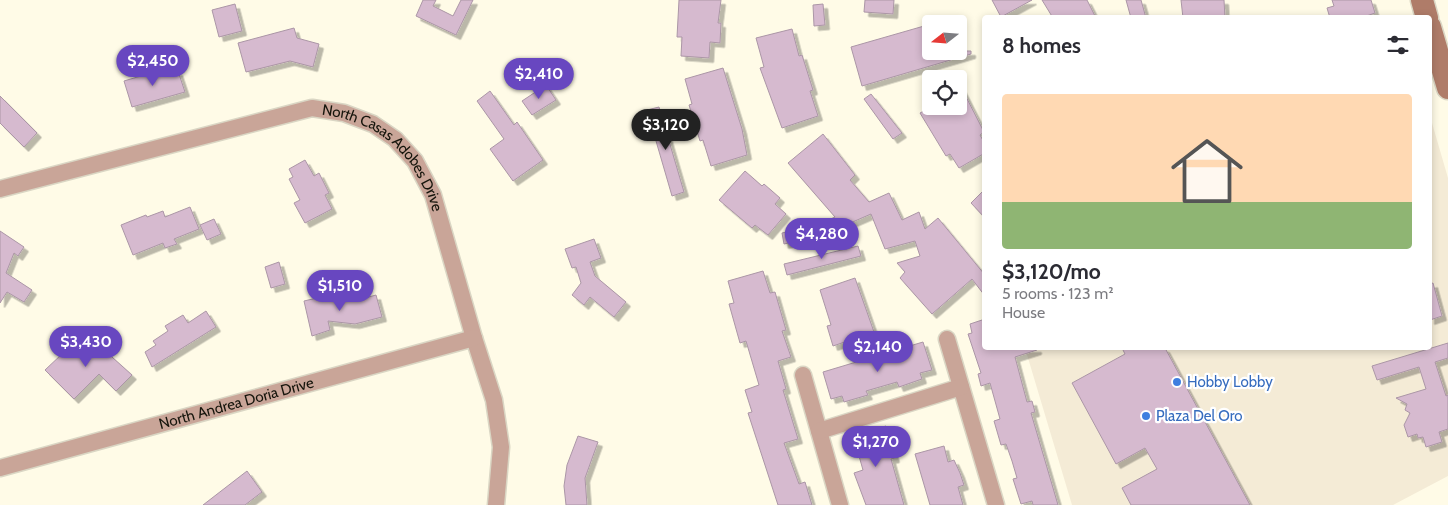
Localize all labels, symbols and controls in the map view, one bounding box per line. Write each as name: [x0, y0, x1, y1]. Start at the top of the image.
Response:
north arrow: [922, 15, 968, 60]
map controls: [922, 15, 967, 115]
icon: filters: [1384, 31, 1412, 59]
text: 8 homes: [1002, 33, 1081, 58]
pin: $2,450: [112, 44, 194, 87]
text: $2,450: [127, 51, 179, 70]
pin: $2,410: [498, 58, 580, 100]
text: $2,410: [515, 64, 563, 83]
button: locate: [922, 70, 967, 115]
street label: North Casas Adobes Drive: [321, 101, 446, 214]
pin: $3,120: [625, 108, 707, 151]
text: $3,120: [643, 115, 690, 134]
icon: home: [1162, 126, 1252, 216]
pin: $4,280: [781, 218, 863, 260]
text: $4,280: [796, 224, 848, 243]
text: $3,120/mo: [1002, 259, 1101, 284]
pin: $1,510: [299, 270, 381, 312]
text: $1,510: [318, 276, 362, 295]
text: 5 rooms · 123 m²: [1002, 284, 1114, 303]
text: House: [1002, 303, 1045, 322]
pin: $3,430: [45, 326, 127, 368]
pin: $2,140: [837, 330, 919, 373]
text: $3,430: [60, 332, 112, 351]
text: $2,140: [854, 337, 902, 356]
street label: North Andrea Doria Drive: [157, 373, 316, 433]
place label: Hobby Lobby: [1187, 373, 1273, 391]
marker: Hobby Lobby: [1171, 376, 1183, 388]
place label: Plaza Del Oro: [1156, 407, 1243, 425]
marker: Plaza Del Oro: [1140, 410, 1152, 422]
pin: $1,270: [835, 426, 917, 468]
text: $1,270: [853, 432, 899, 451]

